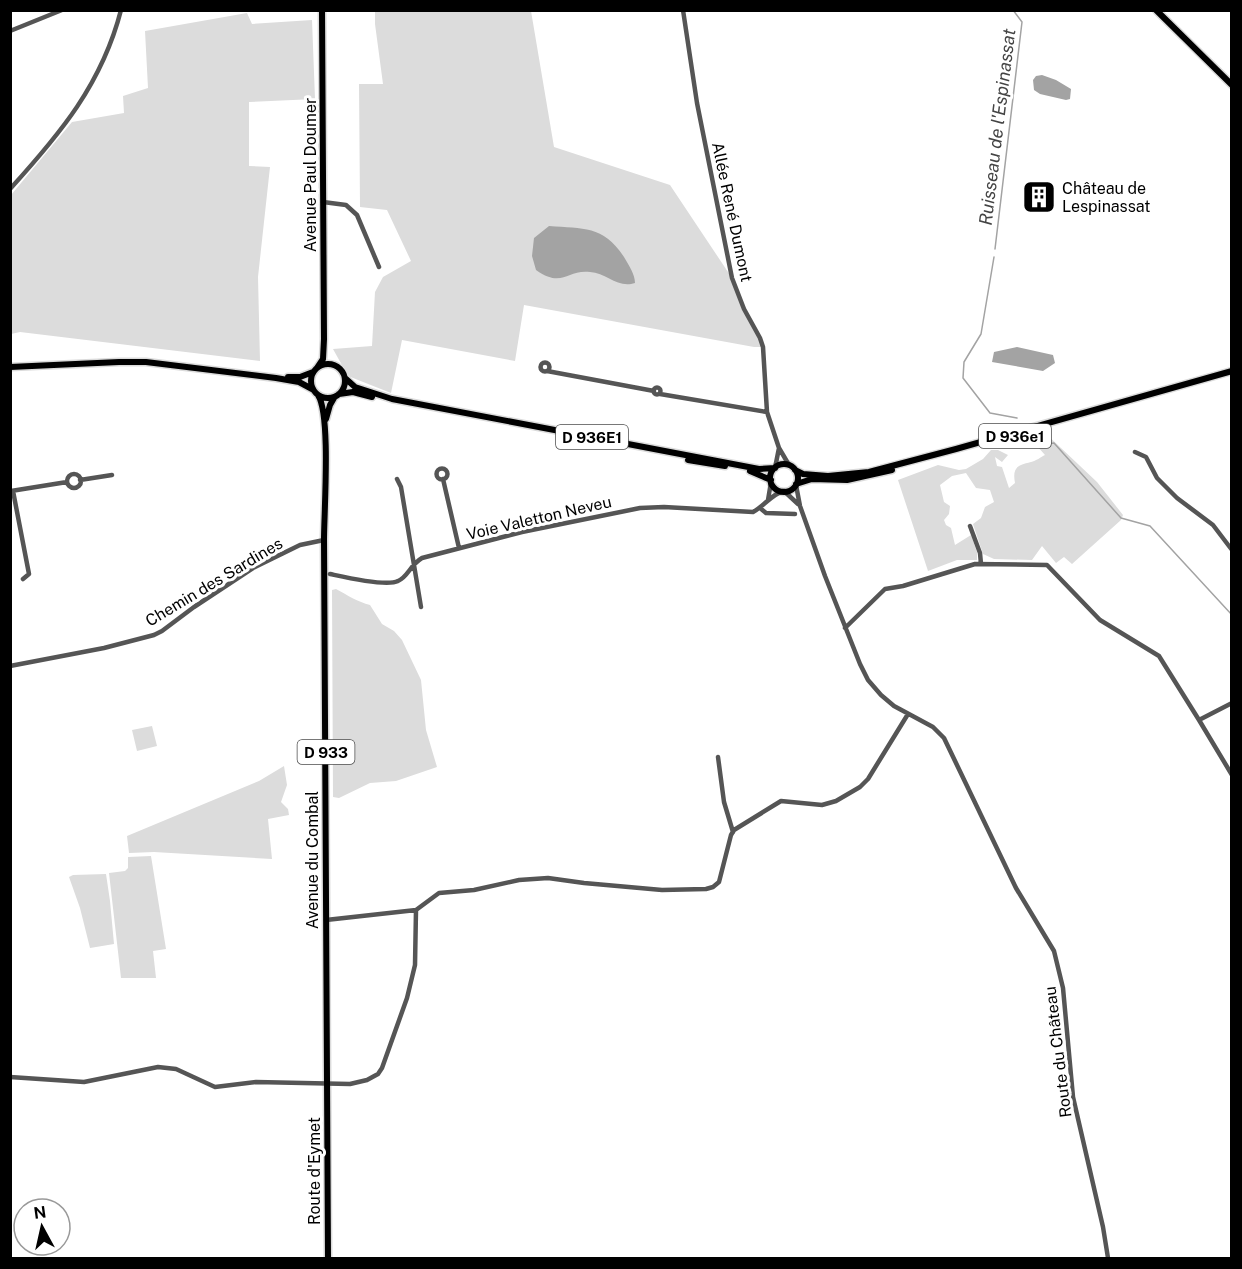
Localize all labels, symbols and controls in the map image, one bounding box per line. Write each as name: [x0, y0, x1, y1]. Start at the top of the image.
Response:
water label: Ruisseau de l'Espinassat: [975, 27, 1019, 226]
street label: Avenue Paul Doumer: [301, 98, 320, 252]
street label: Allée René Dumont: [708, 140, 756, 284]
building icon: Château de Lespinassat: [1021, 179, 1057, 215]
place label: Château de Lespinassat: [1062, 179, 1151, 216]
road number: D 936e1: [979, 424, 1051, 448]
road number: D 936E1: [556, 425, 628, 449]
street label: Voie Valetton Neveu: [465, 492, 613, 544]
street label: Chemin des Sardines: [142, 534, 286, 630]
road number: D 933: [298, 740, 354, 764]
street label: Avenue du Combal: [303, 791, 322, 929]
street label: Route du Château: [1041, 985, 1075, 1119]
street label: Route d'Eymet: [305, 1117, 324, 1225]
north arrow: [12, 1197, 72, 1257]
text: N: [32, 1202, 48, 1223]

